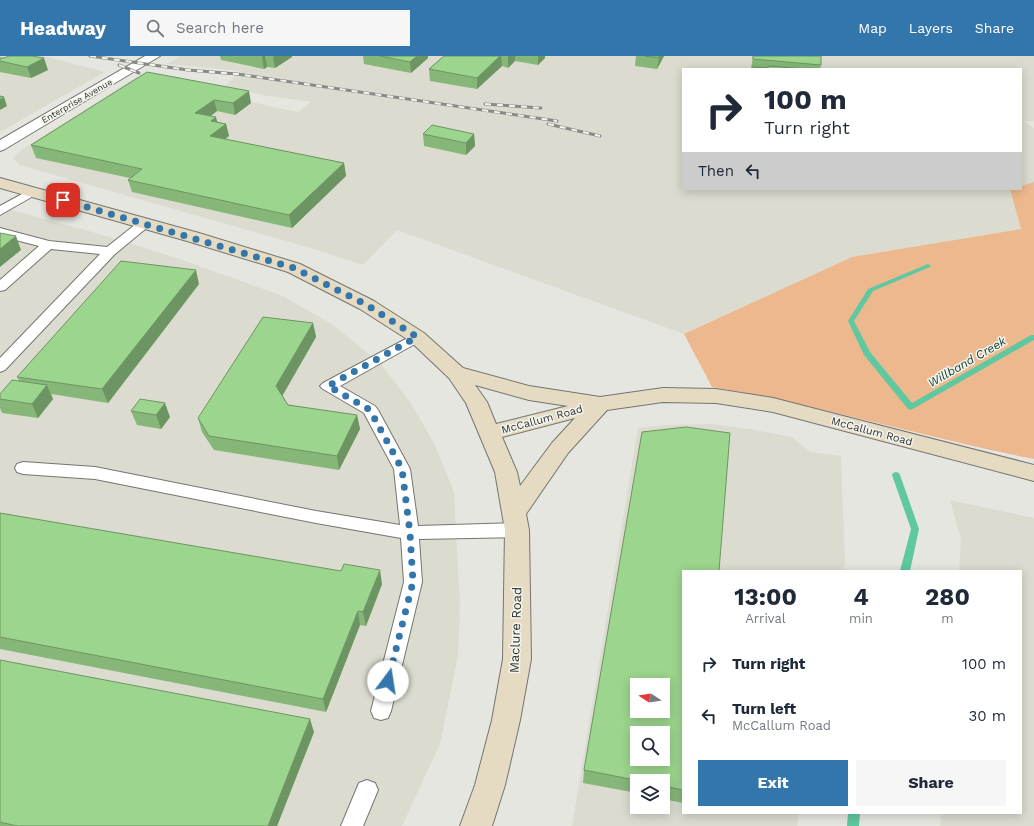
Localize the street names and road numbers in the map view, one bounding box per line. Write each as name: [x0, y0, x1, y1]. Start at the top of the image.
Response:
street label: Enterprise Avenue: [40, 77, 114, 125]
street label: McCallum Road: [500, 402, 584, 437]
street label: McCallum Road: [830, 414, 914, 449]
street label: Maclure Road: [506, 587, 525, 673]

